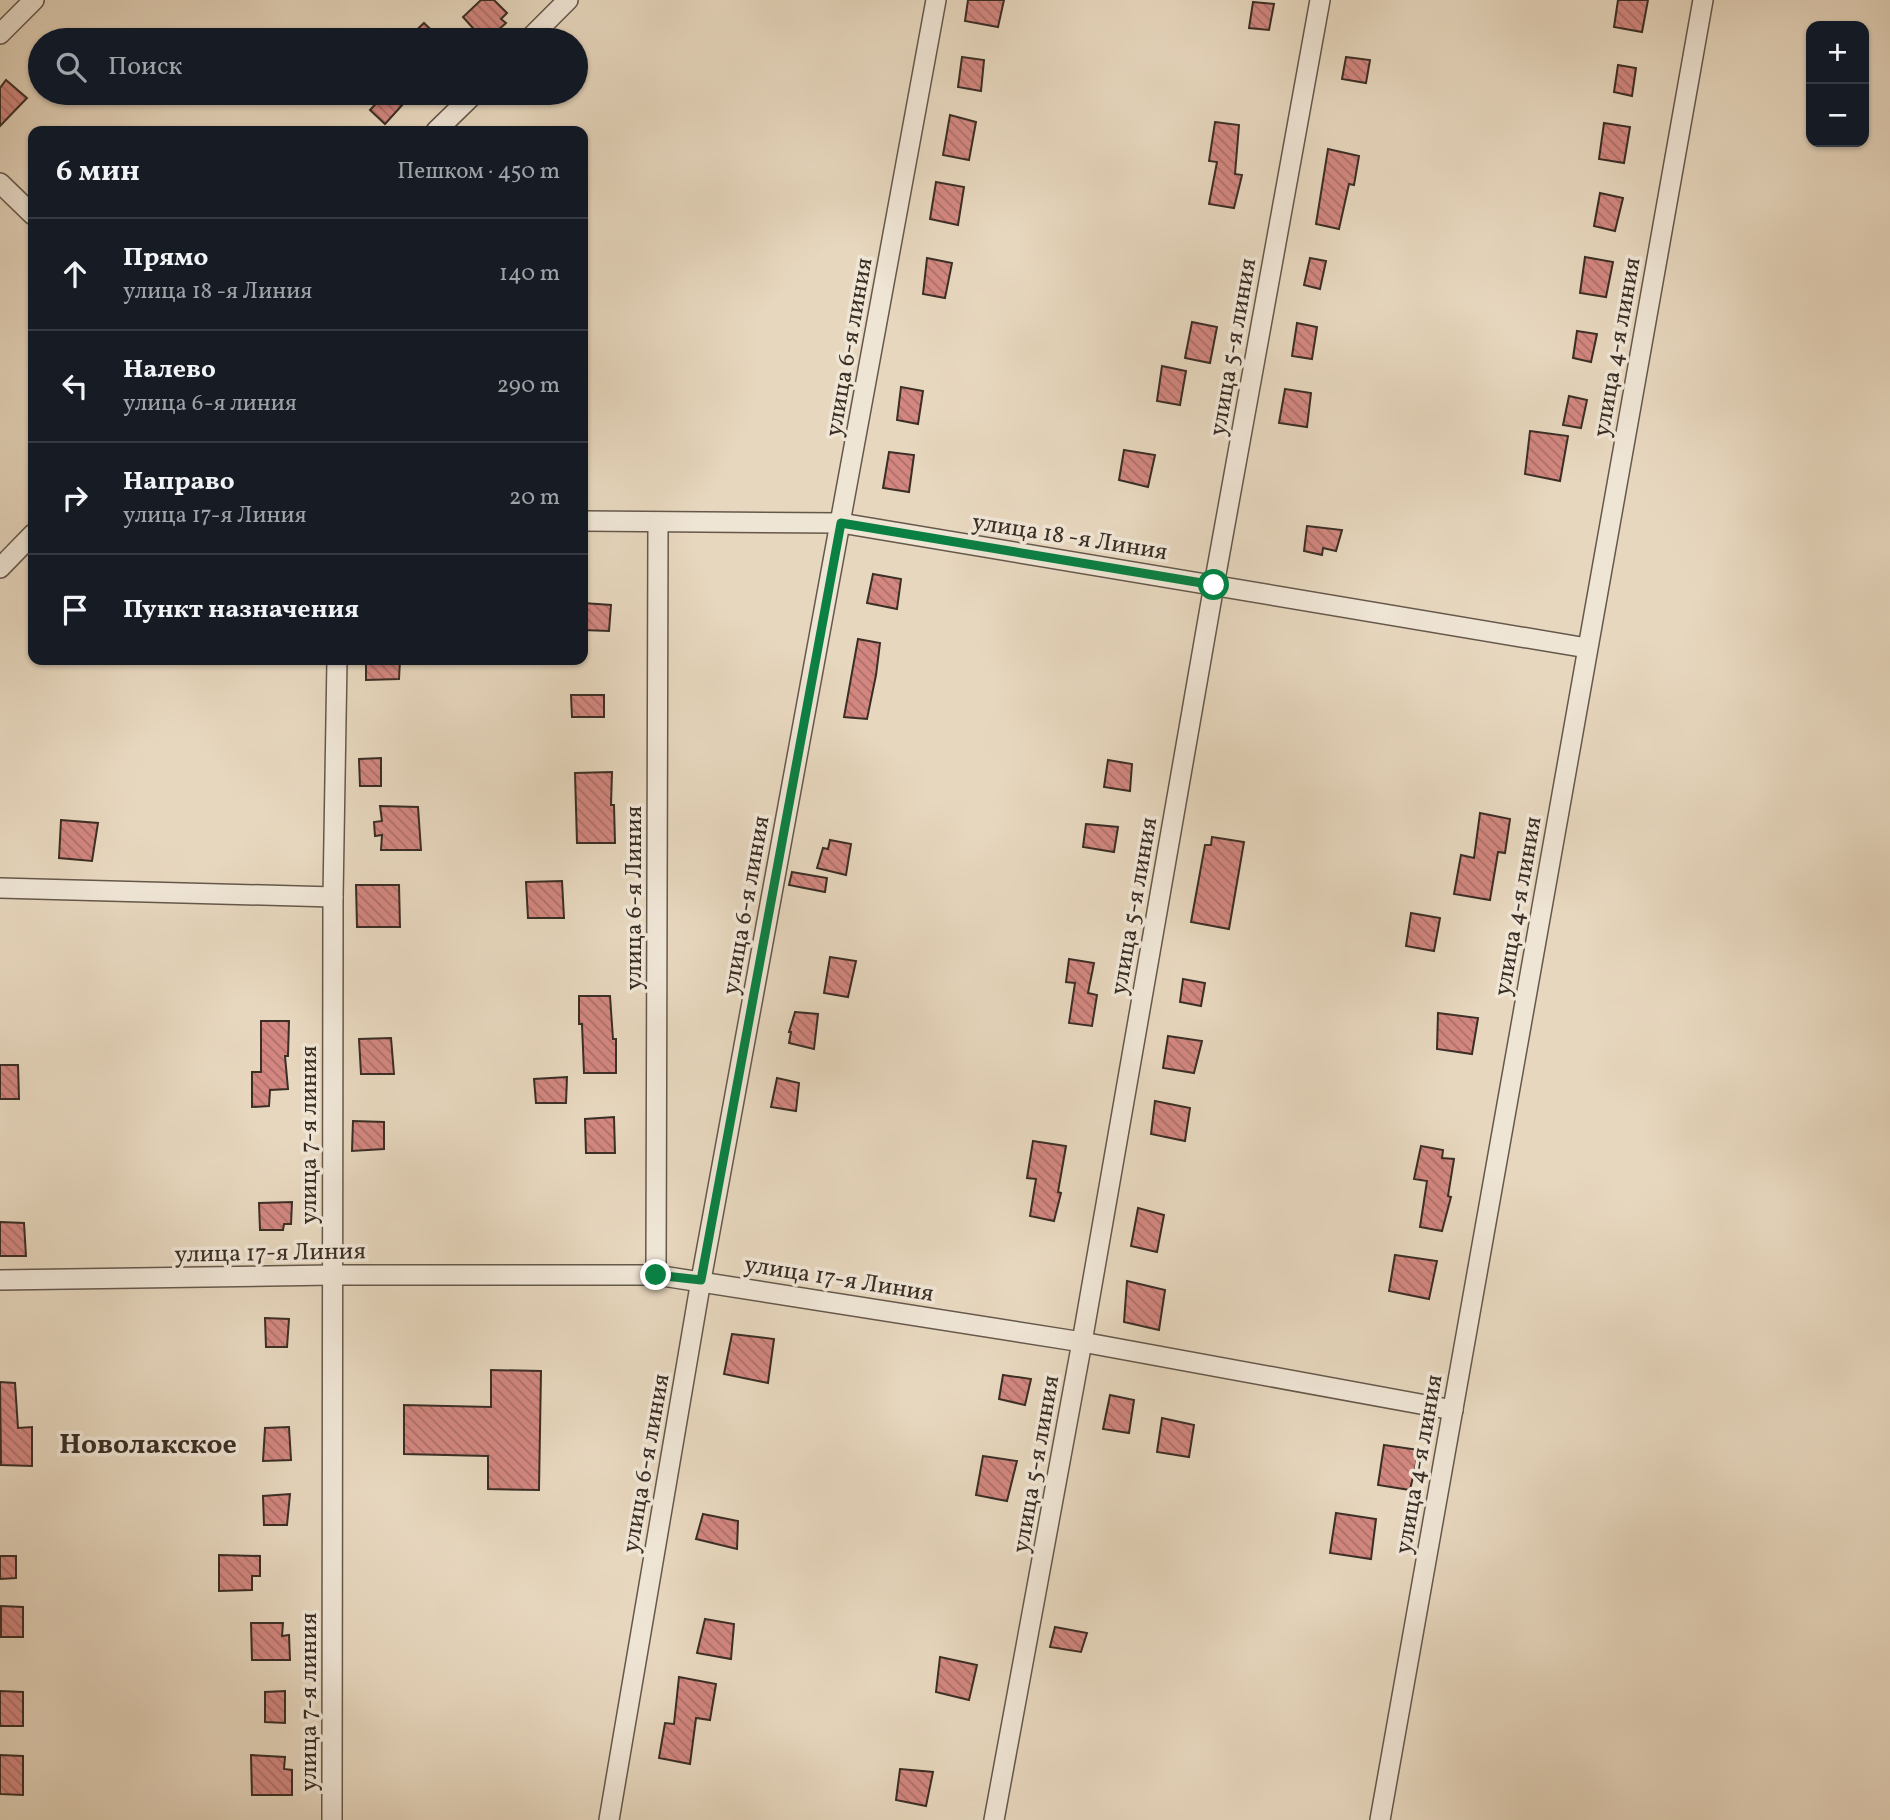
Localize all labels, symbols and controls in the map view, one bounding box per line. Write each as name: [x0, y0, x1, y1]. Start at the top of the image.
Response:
map controls: [1806, 21, 1869, 147]
button: +: [1806, 21, 1869, 84]
search box: [28, 28, 588, 105]
icon: search: [52, 48, 90, 86]
text: Поиск: [108, 49, 182, 85]
button: −: [1806, 84, 1869, 147]
text: 6 мин: [56, 151, 140, 193]
text: Пешком · 450 m: [397, 156, 560, 188]
text: Прямо: [123, 240, 208, 276]
icon: ahead: [56, 255, 94, 293]
street label: улица 6-я линия: [817, 255, 882, 440]
street label: улица 4-я линия: [1585, 255, 1650, 440]
street label: улица 5-я линия: [1202, 256, 1266, 439]
text: 140 m: [499, 258, 560, 290]
text: улица 18 -я Линия: [123, 276, 312, 308]
text: Налево: [123, 352, 216, 388]
icon: left: [56, 367, 94, 405]
text: 290 m: [497, 370, 560, 402]
text: улица 6-я линия: [123, 388, 297, 420]
text: Направо: [123, 464, 235, 500]
icon: right: [56, 479, 94, 517]
text: 20 m: [509, 482, 560, 514]
text: улица 17-я Линия: [123, 500, 307, 532]
street label: улица 18 -я Линия: [970, 506, 1170, 570]
route start: [1198, 569, 1229, 600]
icon: arrive: [56, 591, 94, 629]
text: Пункт назначения: [123, 592, 359, 628]
street label: улица 6-я Линия: [618, 806, 652, 990]
street label: улица 6-я линия: [714, 813, 779, 998]
street label: улица 4-я линия: [1486, 814, 1551, 999]
street label: улица 5-я линия: [1103, 815, 1167, 998]
street label: улица 7-я линия: [293, 1045, 327, 1225]
street label: улица 17-я Линия: [174, 1235, 366, 1273]
street label: улица 17-я Линия: [741, 1248, 936, 1312]
route end: [640, 1259, 671, 1290]
street label: улица 6-я линия: [614, 1371, 679, 1556]
street label: улица 4-я линия: [1387, 1372, 1452, 1557]
street label: улица 5-я линия: [1005, 1373, 1069, 1556]
district label: Новолакское: [59, 1426, 237, 1465]
street label: улица 7-я линия: [293, 1612, 327, 1792]

